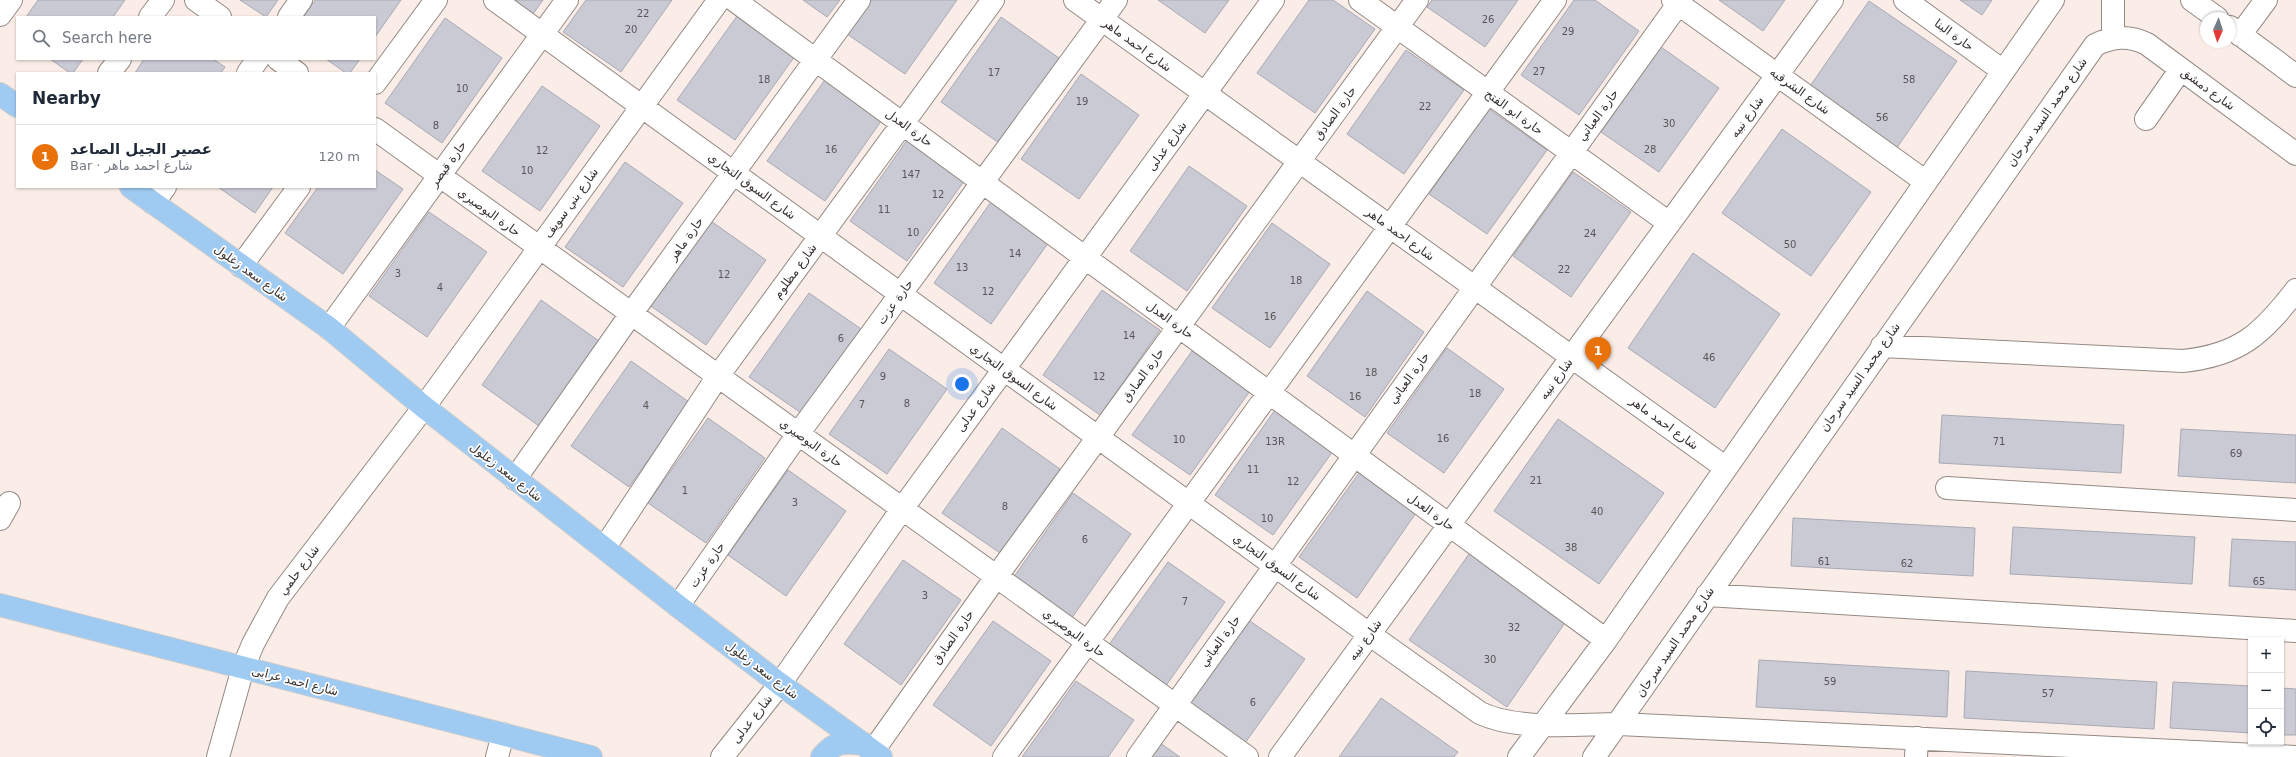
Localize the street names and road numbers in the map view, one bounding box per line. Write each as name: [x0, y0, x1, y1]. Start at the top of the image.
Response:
street label: شارع احمد ماهر: [1099, 15, 1174, 75]
street label: حارة البنا: [1931, 16, 1976, 55]
street label: شارع محمد السيد سرحان: [2004, 55, 2091, 170]
street label: شارع الشرقيه: [1767, 65, 1833, 118]
street label: شارع دمشق: [2178, 65, 2238, 114]
street label: حارة الصادق: [1311, 84, 1360, 143]
street label: حارة ابو الفتح: [1482, 86, 1546, 138]
street label: حارة العباتي: [1575, 86, 1622, 144]
street label: شارع نبيه: [1727, 94, 1767, 141]
street label: حارة العدل: [882, 106, 935, 151]
street label: شارع عدلى: [1144, 119, 1190, 174]
street label: حارة قيصر: [426, 138, 470, 191]
street label: شارع السوق التجاري: [705, 150, 798, 223]
street label: شارع بني سويف: [541, 165, 602, 241]
street label: حارة البوصيري: [455, 185, 523, 240]
street label: شارع احمد ماهر: [1362, 204, 1437, 264]
street label: حارة ماهر: [665, 215, 707, 265]
street label: شارع مظلوم: [770, 241, 820, 302]
street label: شارع سعد زغلول: [211, 242, 290, 305]
street label: حارة عزت: [874, 277, 917, 328]
street label: حارة العدل: [1143, 298, 1196, 343]
street label: شارع محمد السيد سرحان: [1817, 320, 1904, 435]
street label: شارع السوق التجاري: [967, 341, 1060, 414]
street label: حارة الصادق: [1119, 346, 1168, 405]
street label: حارة العباتي: [1386, 349, 1433, 407]
street label: شارع نبيه: [1536, 356, 1576, 403]
street label: شارع عدلى: [953, 380, 999, 435]
street label: شارع احمد ماهر: [1626, 393, 1701, 453]
street label: حارة البوصيري: [777, 416, 845, 471]
street label: شارع سعد زغلول: [467, 440, 545, 505]
street label: حارة العدل: [1404, 490, 1457, 535]
street label: شارع السوق التجاري: [1230, 531, 1323, 604]
street label: حارة عزت: [686, 540, 728, 591]
street label: شارع حلمي: [276, 542, 323, 598]
street label: شارع محمد السيد سرحان: [1633, 584, 1718, 700]
street label: حارة البوصيري: [1040, 606, 1108, 661]
street label: حارة الصادق: [929, 607, 978, 667]
street label: حارة العباتي: [1197, 612, 1244, 670]
street label: شارع نبيه: [1345, 617, 1385, 664]
street label: شارع سعد زغلول: [722, 638, 801, 703]
street label: شارع احمد عرابى: [250, 663, 340, 699]
street label: شارع عدلى: [729, 692, 776, 747]

